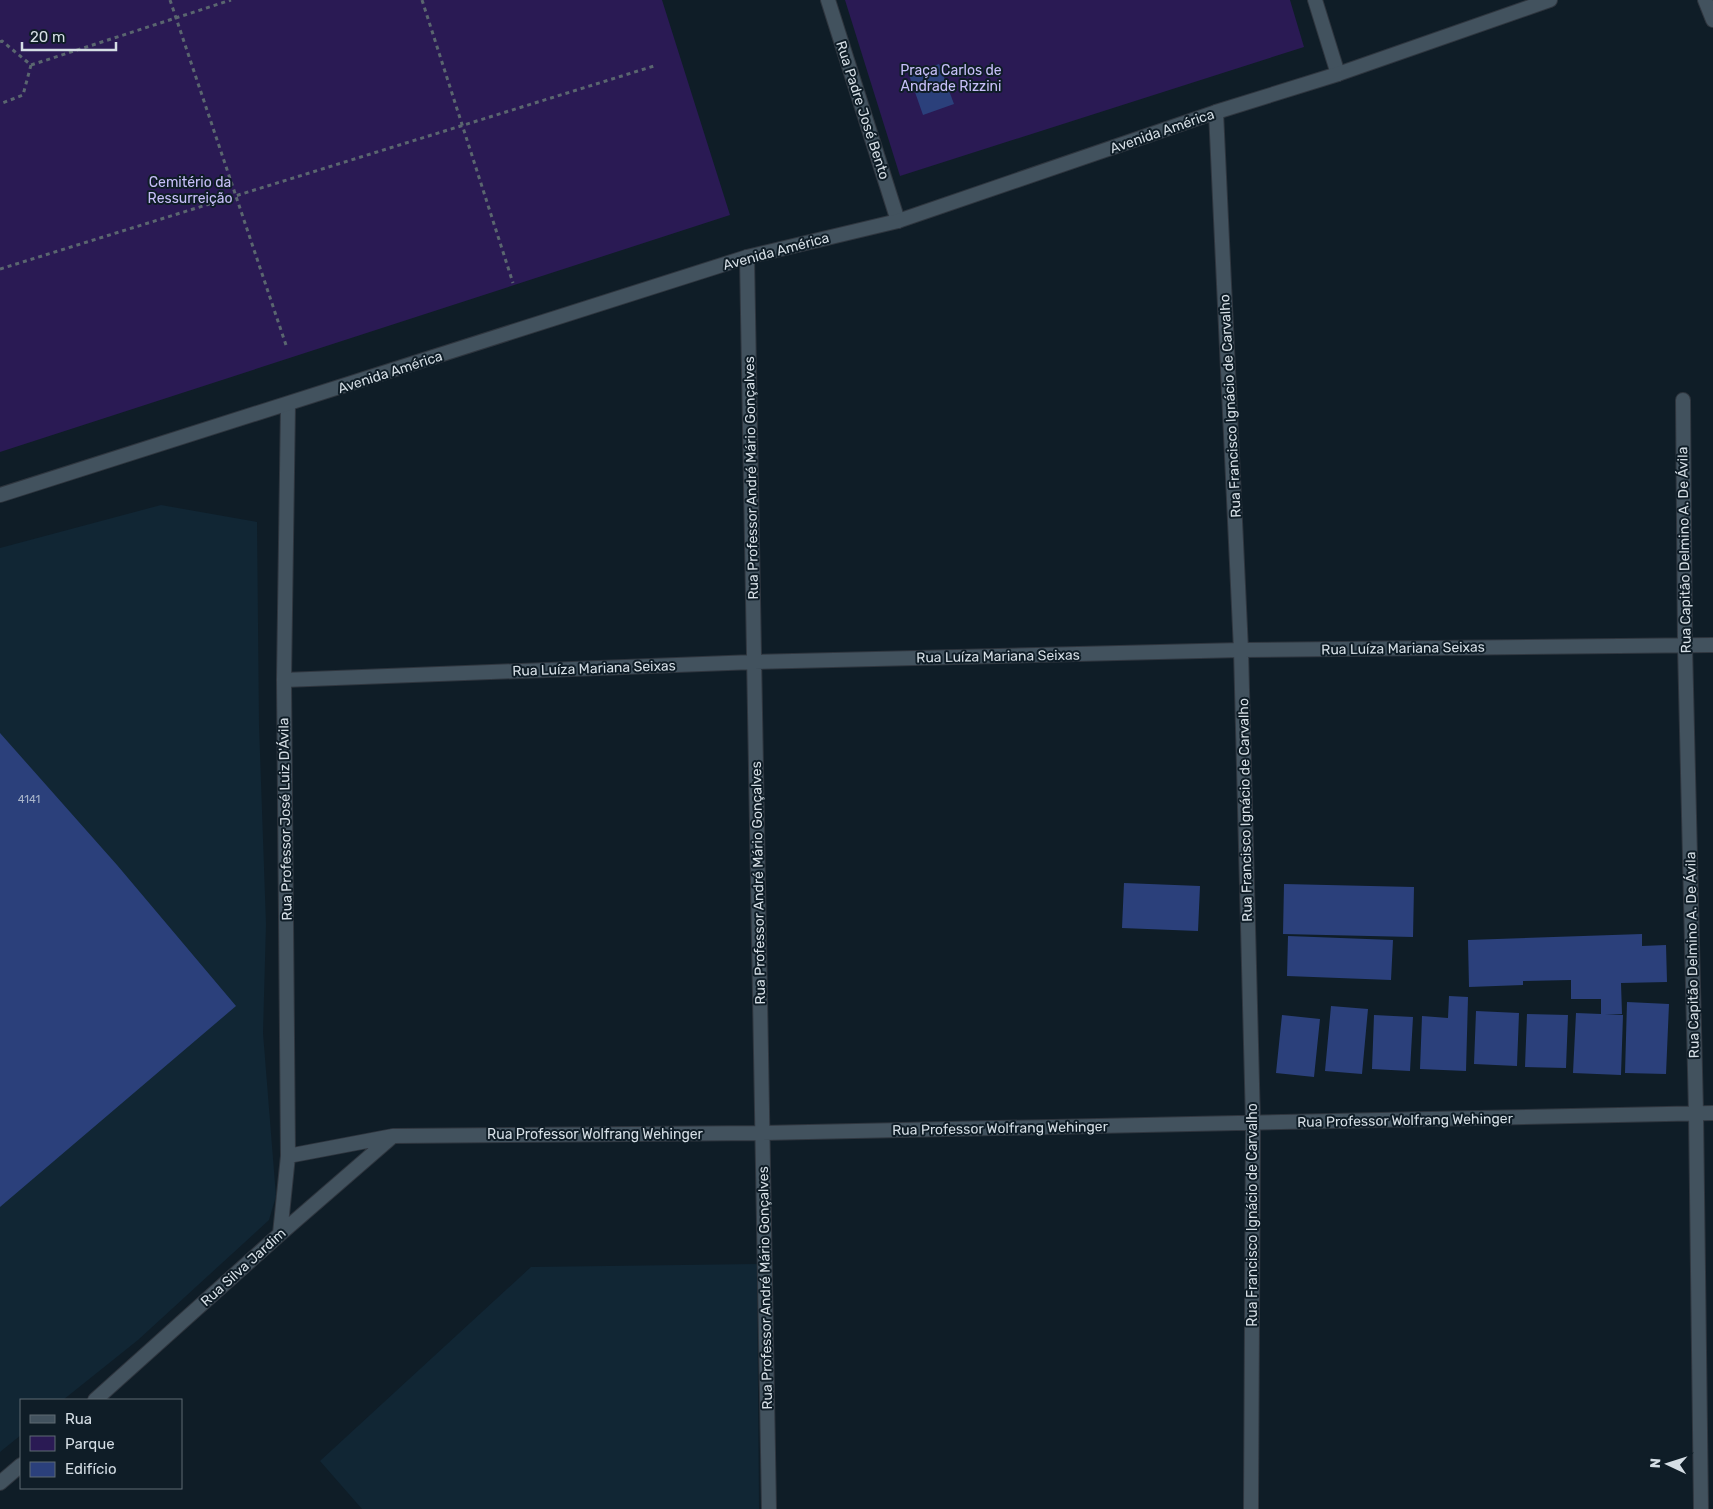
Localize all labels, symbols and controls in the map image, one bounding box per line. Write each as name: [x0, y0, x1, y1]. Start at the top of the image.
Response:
scale bar: [22, 20, 116, 52]
text: 20 m: [30, 28, 65, 46]
street label: Rua Padre José Bento: [832, 39, 893, 182]
park label: Praça Carlos de Andrade Rizzini: [900, 62, 1002, 95]
street label: Avenida América: [1108, 106, 1217, 157]
park label: Cemitério da Ressurreição: [148, 174, 232, 207]
street label: Avenida América: [721, 229, 831, 274]
street label: Rua Francisco Ignácio de Carvalho: [1216, 294, 1245, 518]
street label: Avenida América: [336, 348, 445, 397]
street label: Rua Professor André Mário Gonçalves: [741, 356, 762, 600]
street label: Rua Capitão Delmino A. De Ávila: [1673, 447, 1695, 653]
street label: Rua Luíza Mariana Seixas: [1321, 639, 1485, 658]
street label: Rua Luíza Mariana Seixas: [916, 647, 1080, 666]
street label: Rua Luíza Mariana Seixas: [512, 657, 676, 680]
street label: Rua Francisco Ignácio de Carvalho: [1235, 698, 1256, 922]
street label: Rua Professor José Luiz D'Ávila: [274, 717, 296, 921]
street label: Rua Professor André Mário Gonçalves: [748, 761, 769, 1005]
house number: 4141: [18, 793, 40, 806]
street label: Rua Capitão Delmino A. De Ávila: [1681, 852, 1703, 1058]
street label: Rua Francisco Ignácio de Carvalho: [1244, 1103, 1261, 1327]
street label: Rua Professor Wolfrang Wehinger: [1297, 1110, 1514, 1131]
street label: Rua Professor Wolfrang Wehinger: [892, 1118, 1109, 1139]
street label: Rua Professor Wolfrang Wehinger: [487, 1126, 704, 1143]
street label: Rua Professor André Mário Gonçalves: [755, 1166, 776, 1410]
street label: Rua Silva Jardim: [197, 1225, 289, 1310]
legend: [20, 1399, 182, 1489]
text: Rua: [65, 1410, 92, 1428]
text: Parque: [65, 1435, 115, 1453]
north arrow: [1643, 1439, 1693, 1489]
text: N: [1647, 1458, 1664, 1469]
text: Edifício: [65, 1460, 117, 1478]

